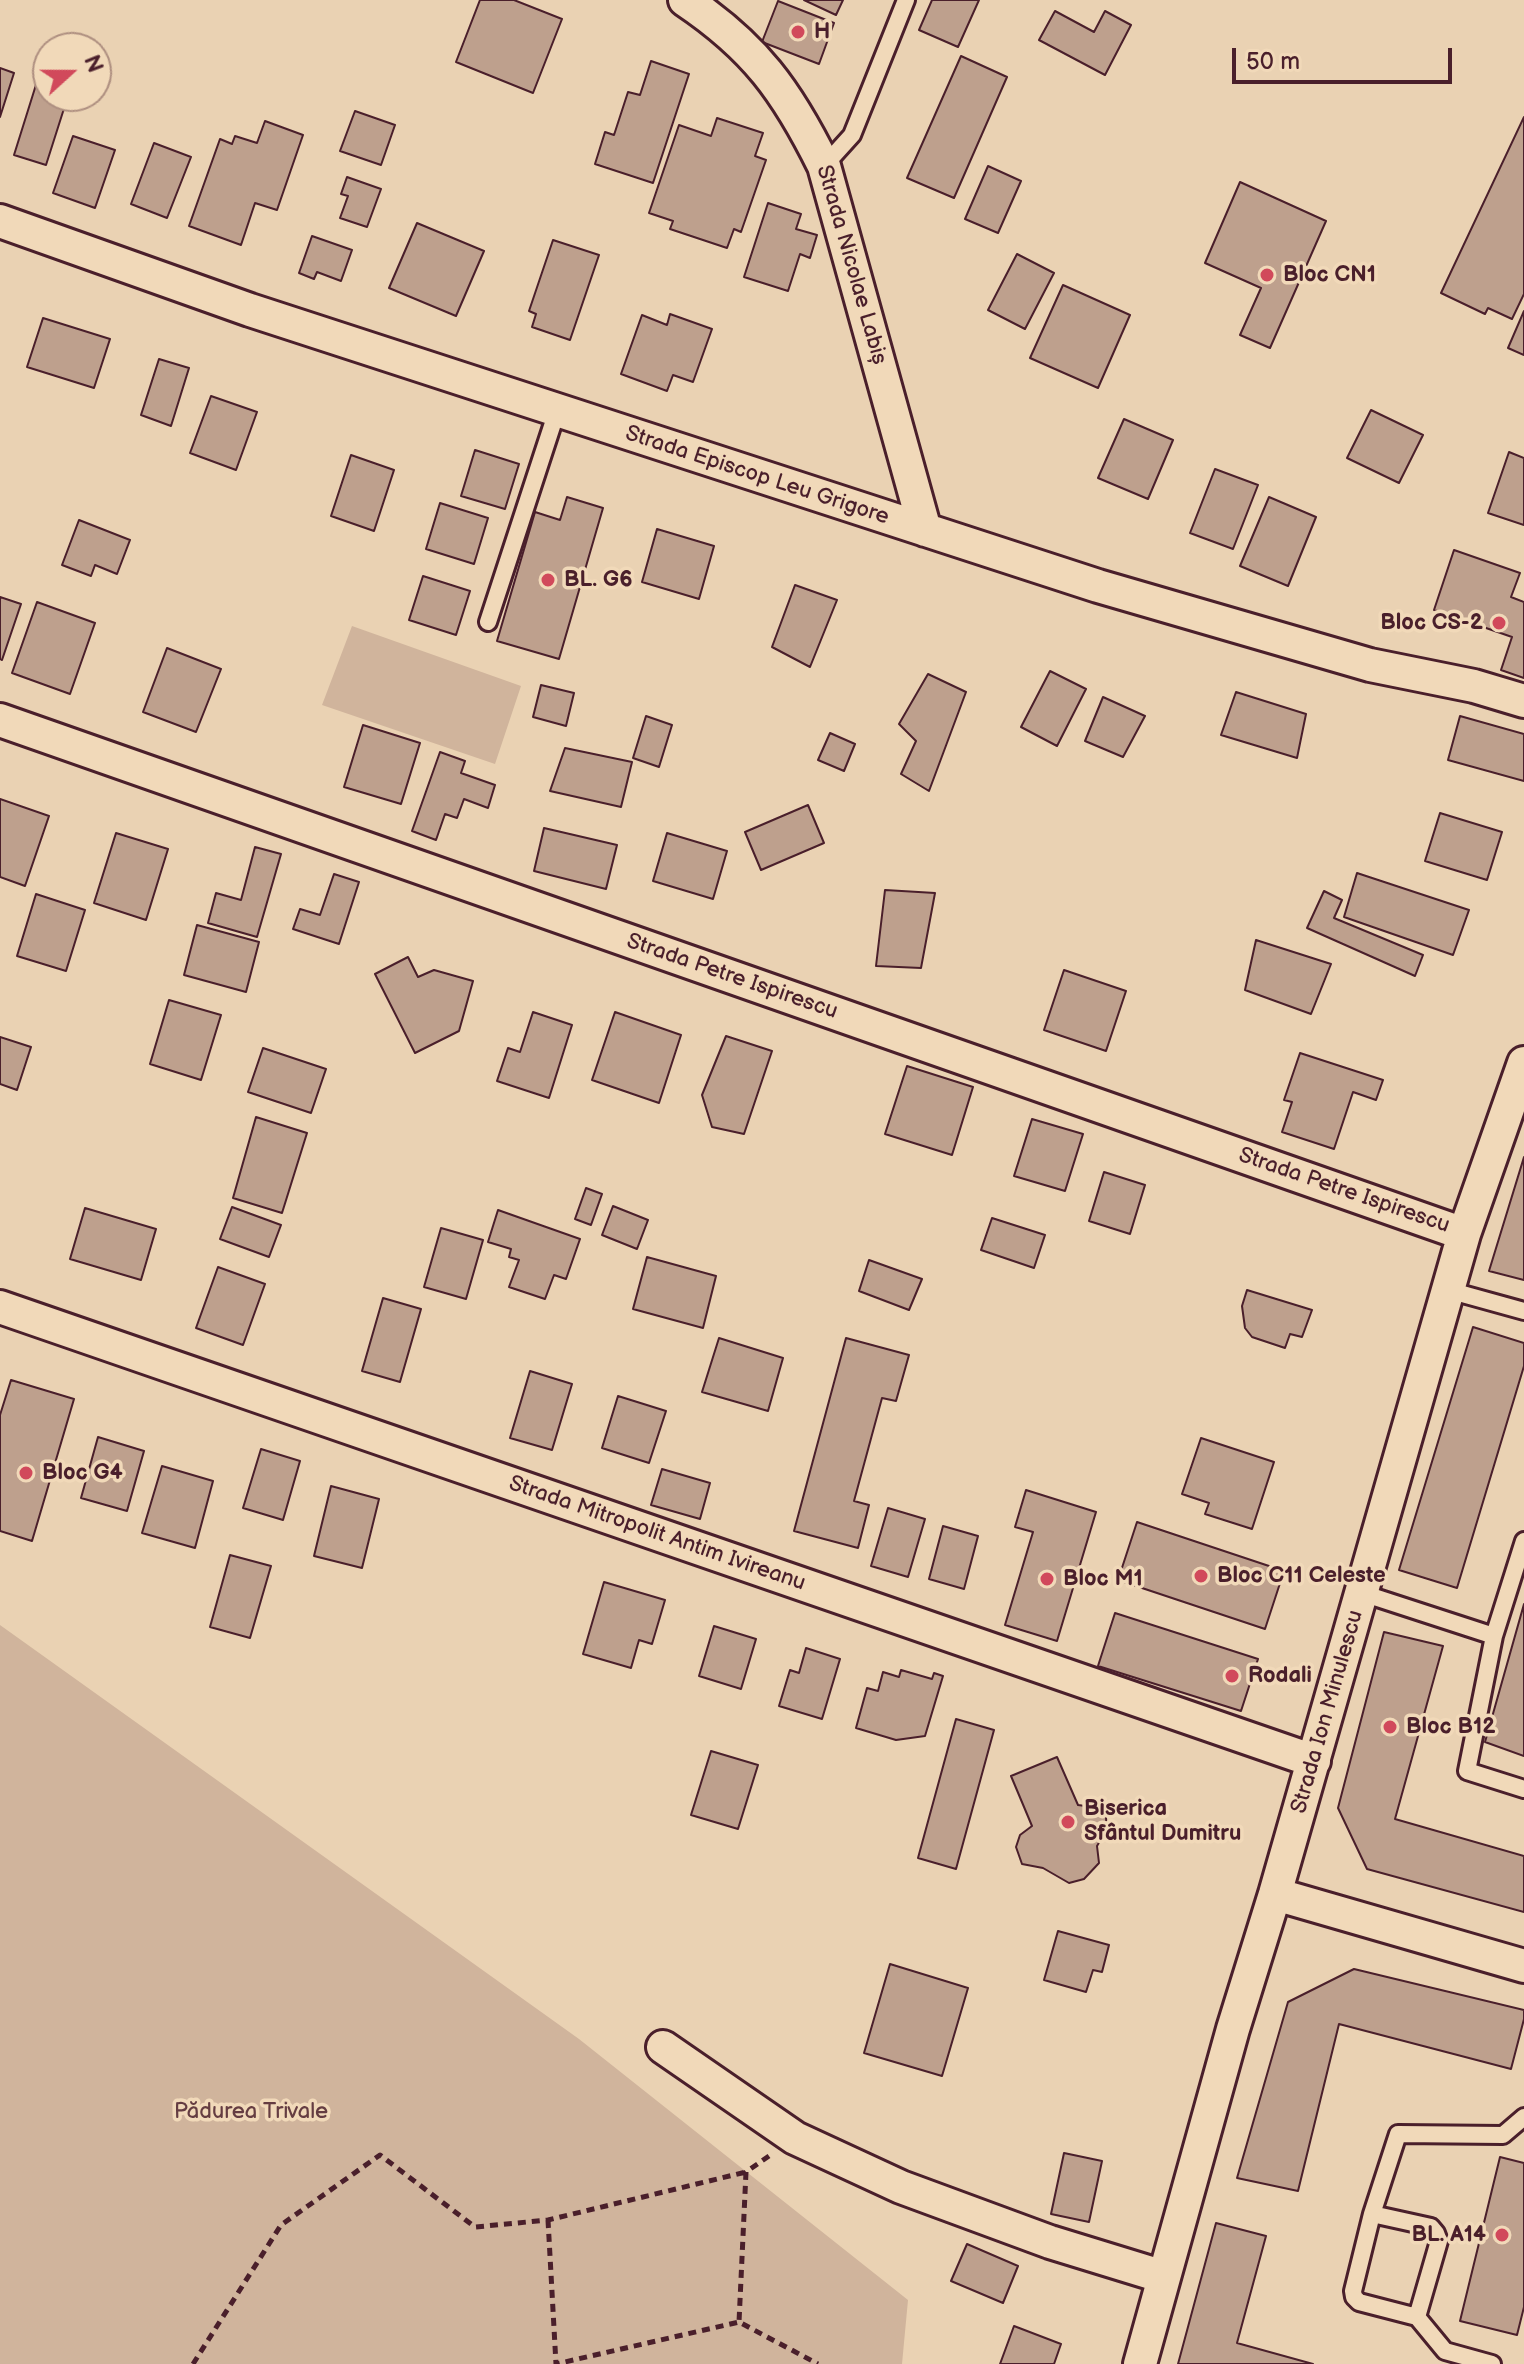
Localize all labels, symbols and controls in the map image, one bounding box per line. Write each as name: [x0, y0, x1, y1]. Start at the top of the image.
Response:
place label: H: [814, 19, 830, 45]
marker: H: [789, 23, 807, 41]
north arrow: [32, 32, 112, 112]
scale bar: [1236, 32, 1456, 82]
text: 50 m: [1246, 47, 1300, 76]
text: N: [77, 51, 109, 76]
street label: Strada Nicolae Labiș: [810, 162, 892, 368]
place label: Bloc CN1: [1283, 262, 1376, 288]
marker: Bloc CN1: [1258, 266, 1276, 284]
street label: Strada Episcop Leu Grigore: [622, 421, 892, 531]
place label: BL. G6: [564, 567, 632, 593]
marker: BL. G6: [539, 571, 557, 589]
place label: Bloc CS-2: [1380, 610, 1483, 636]
marker: Bloc CS-2: [1490, 614, 1508, 632]
street label: Strada Petre Ispirescu: [623, 928, 841, 1026]
street label: Strada Petre Ispirescu: [1235, 1142, 1453, 1240]
place label: Bloc G4: [42, 1460, 123, 1486]
marker: Bloc G4: [17, 1464, 35, 1482]
street label: Strada Mitropolit Antim Ivireanu: [505, 1471, 809, 1597]
place label: Bloc C11 Celeste: [1217, 1563, 1386, 1589]
place label: Bloc M1: [1063, 1566, 1143, 1592]
marker: Bloc C11 Celeste: [1192, 1567, 1210, 1585]
marker: Bloc M1: [1038, 1570, 1056, 1588]
street label: Strada Ion Minulescu: [1286, 1607, 1370, 1817]
place label: Rodali: [1248, 1663, 1312, 1689]
marker: Rodali: [1223, 1667, 1241, 1685]
place label: Bloc B12: [1406, 1714, 1495, 1740]
marker: Bloc B12: [1381, 1718, 1399, 1736]
place label: Biserica Sfântul Dumitru: [1084, 1796, 1241, 1848]
marker: Biserica Sfântul Dumitru: [1059, 1813, 1077, 1831]
park label: Pădurea Trivale: [174, 2099, 328, 2125]
place label: BL. A14: [1411, 2222, 1486, 2248]
marker: BL. A14: [1493, 2226, 1511, 2244]

